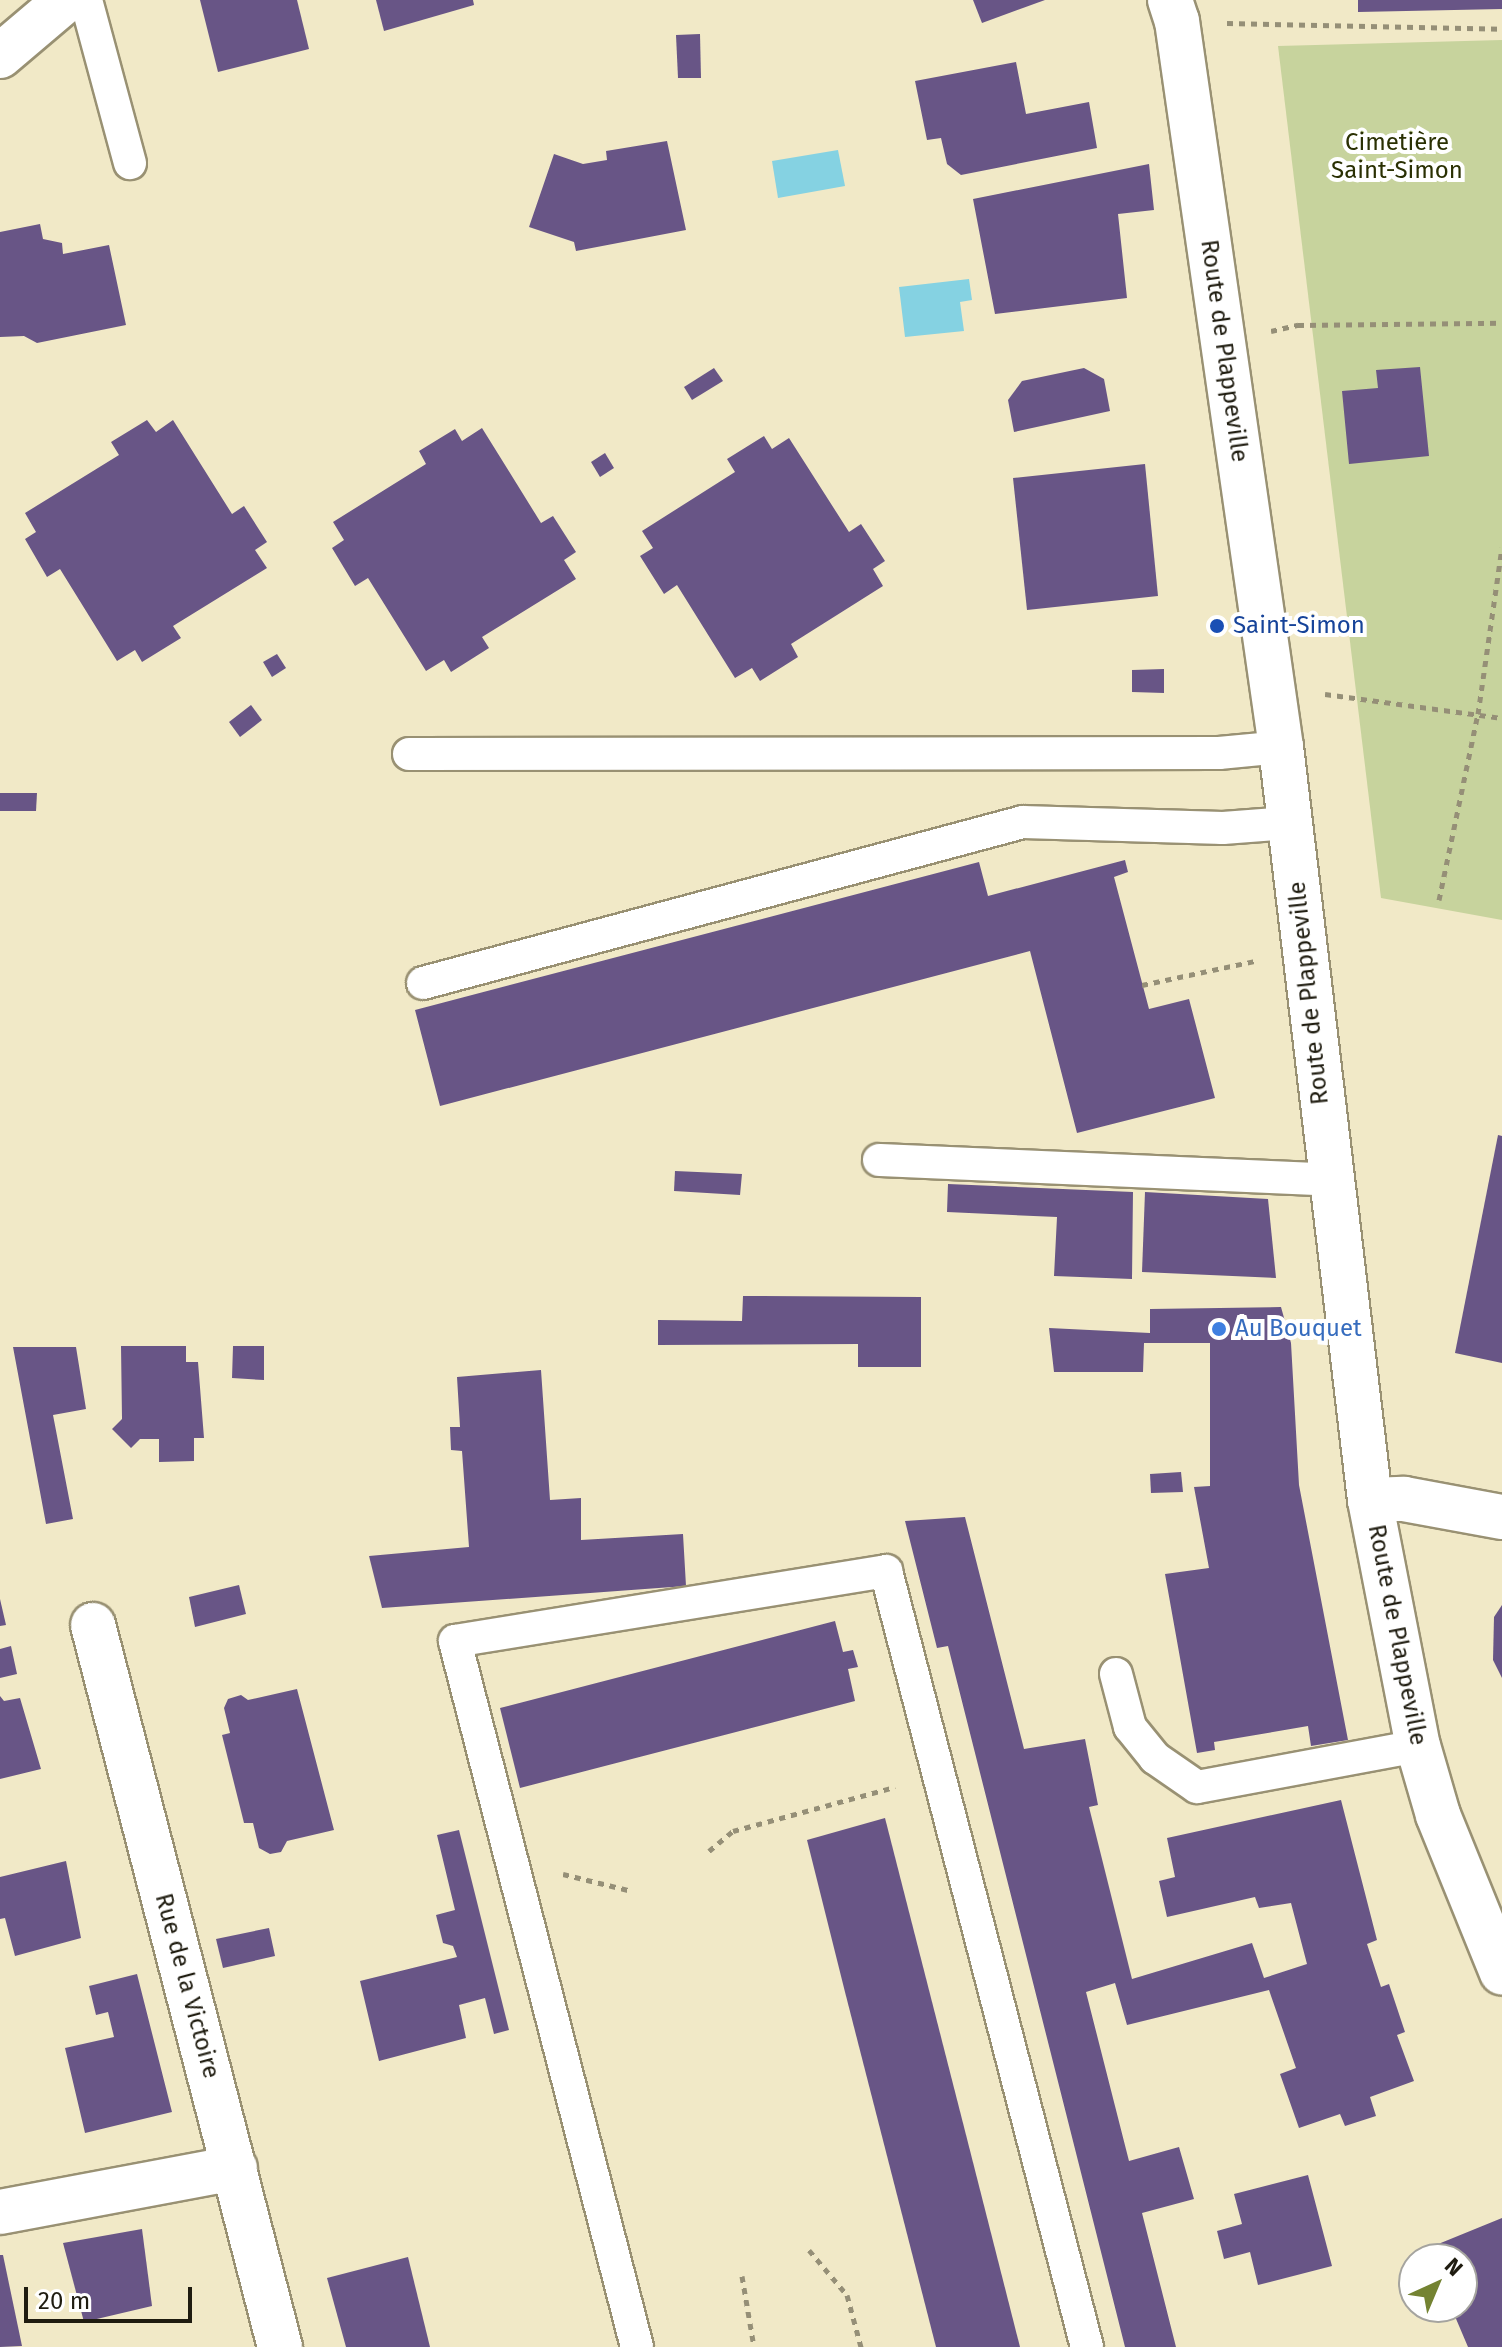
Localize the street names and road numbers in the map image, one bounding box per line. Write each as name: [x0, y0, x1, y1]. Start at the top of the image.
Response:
street label: Route de Plappeville: [1194, 238, 1254, 464]
street label: Route de Plappeville: [1283, 880, 1335, 1106]
street label: Route de Plappeville: [1361, 1522, 1433, 1748]
street label: Rue de la Victoire: [148, 1890, 226, 2082]

